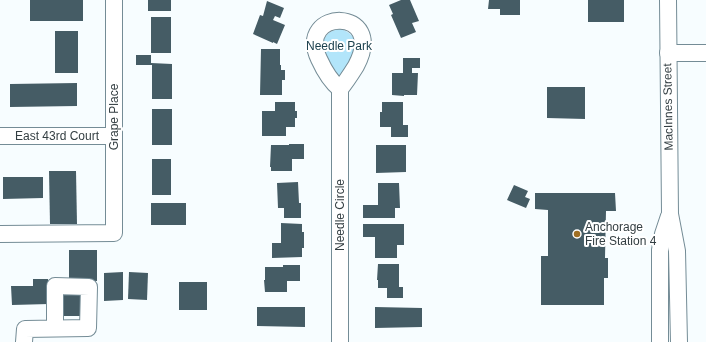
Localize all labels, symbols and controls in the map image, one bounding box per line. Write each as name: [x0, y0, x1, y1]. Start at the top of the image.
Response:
park label: Needle Park: [306, 39, 373, 53]
street label: MacInnes Street: [660, 63, 676, 151]
street label: Grape Place: [107, 83, 121, 150]
street label: East 43rd Court: [15, 129, 100, 143]
street label: Needle Circle: [333, 179, 347, 251]
place label: Anchorage Fire Station 4: [585, 220, 657, 248]
marker: Anchorage Fire Station 4: [572, 229, 582, 239]

